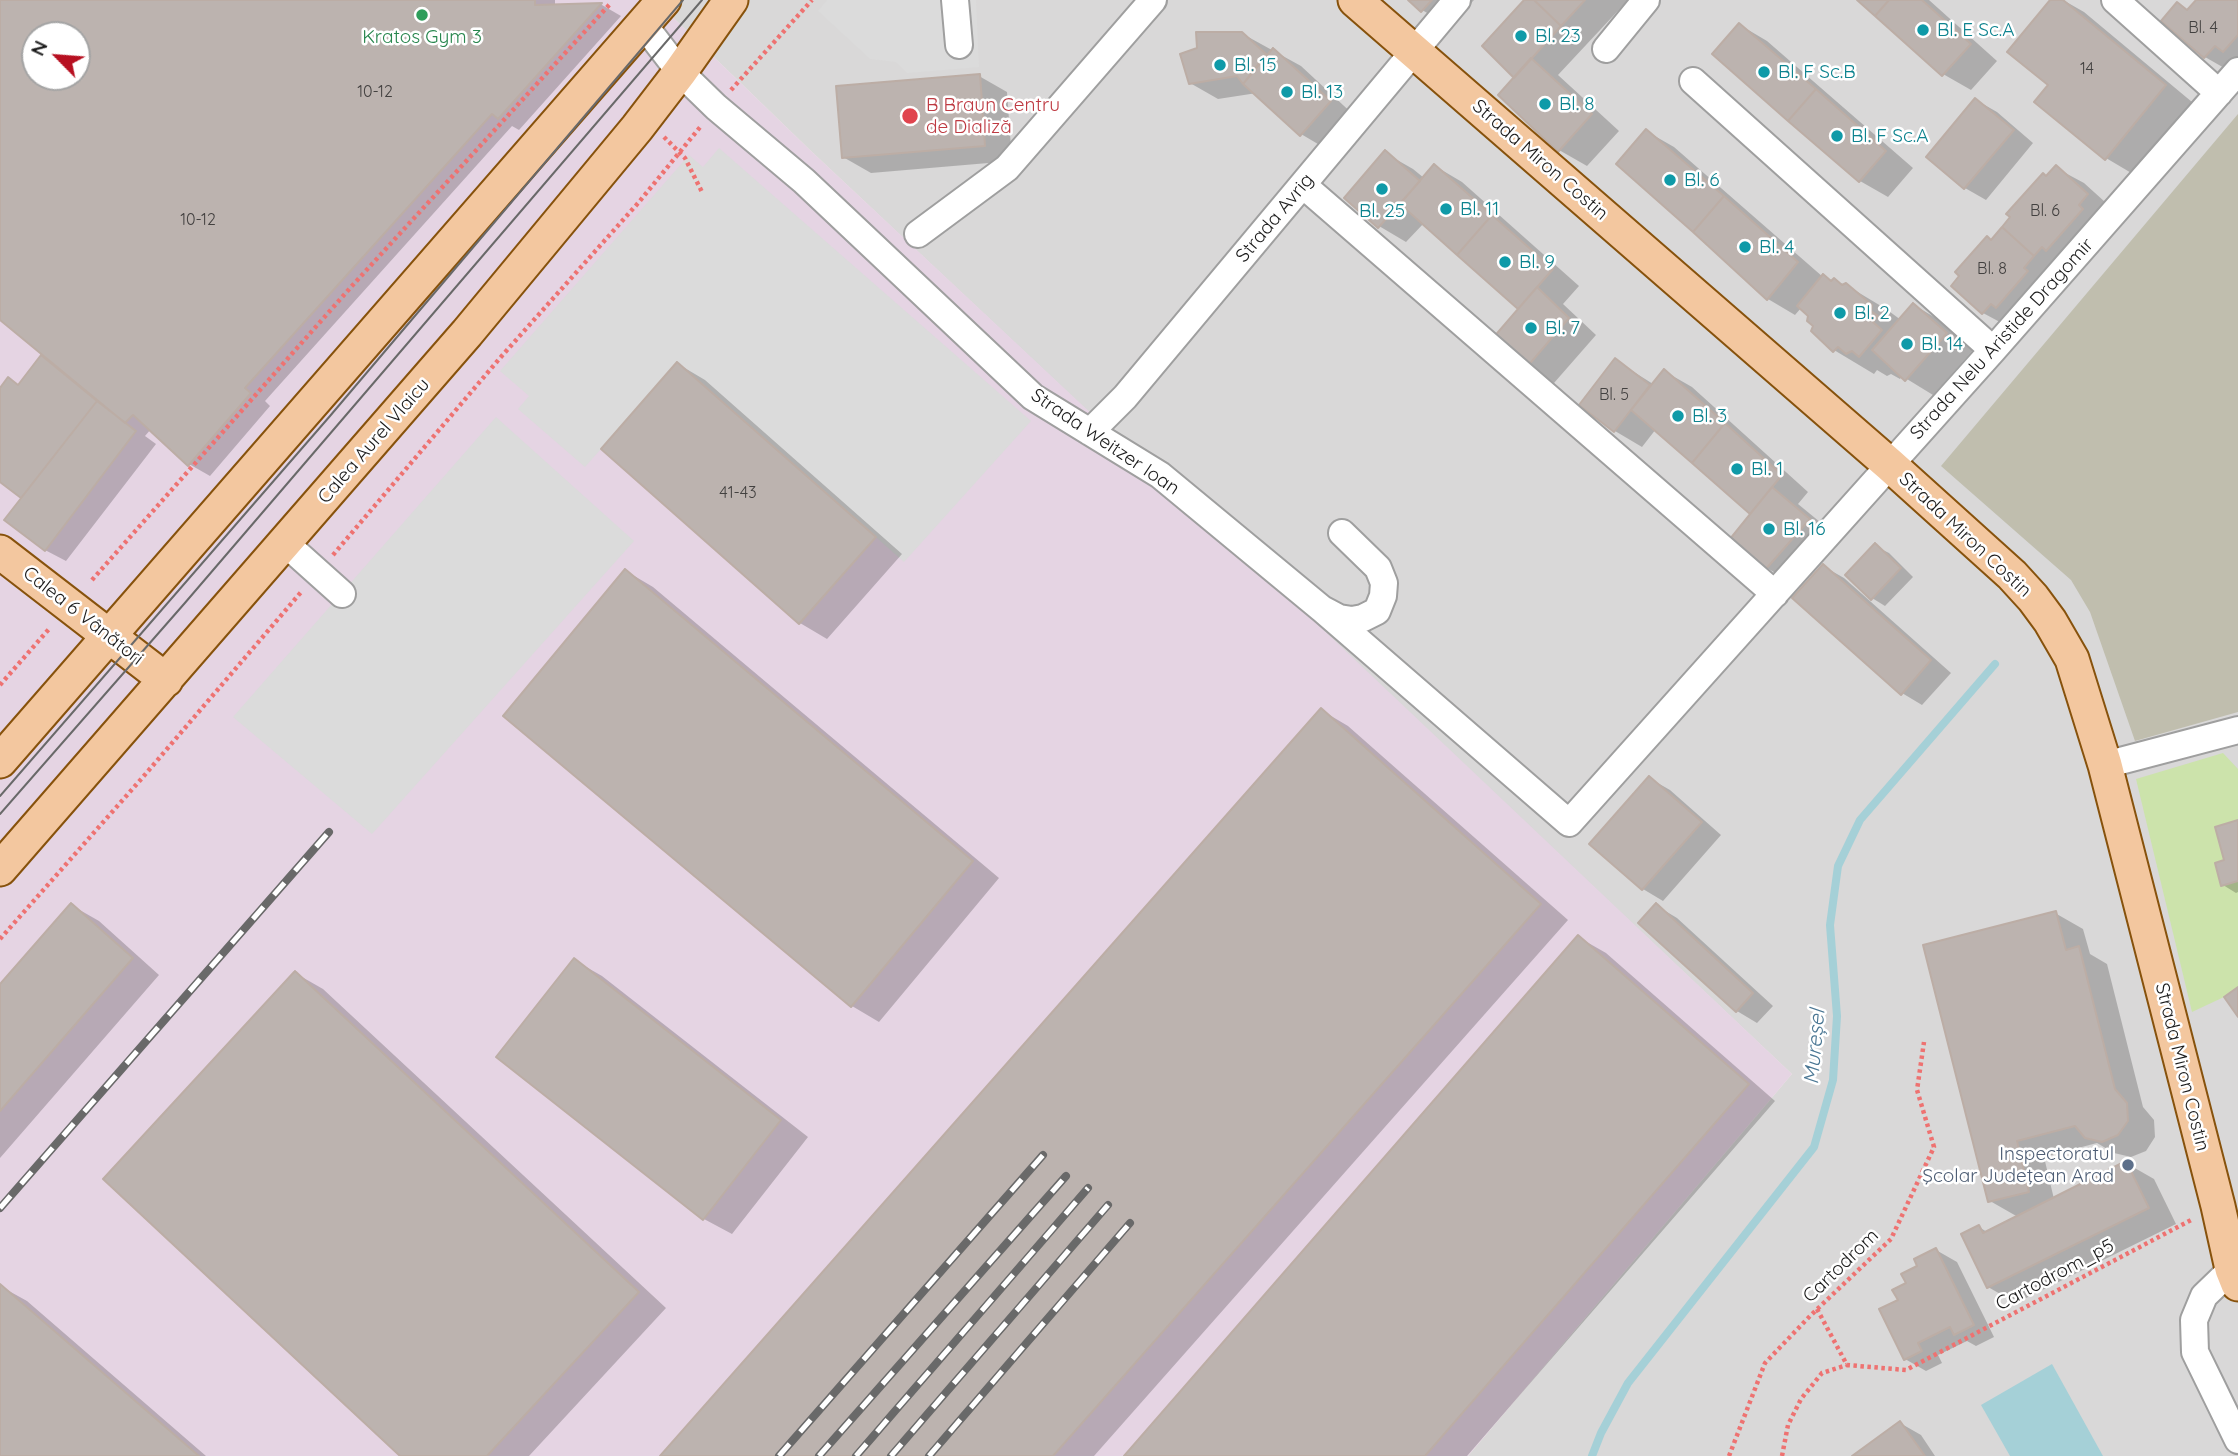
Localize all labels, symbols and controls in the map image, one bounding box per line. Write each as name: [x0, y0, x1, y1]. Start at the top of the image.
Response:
marker: Kratos Gym 3: [414, 7, 430, 23]
house number: Bl. 4: [2188, 18, 2218, 38]
place label: Bl. E Sc.A: [1937, 19, 2015, 41]
north arrow: [21, 21, 91, 91]
marker: Bl. E Sc.A: [1915, 22, 1931, 38]
place label: Bl. 23: [1535, 25, 1581, 47]
place label: Kratos Gym 3: [362, 26, 482, 48]
marker: Bl. 23: [1513, 28, 1529, 44]
text: N: [25, 37, 53, 59]
place label: Bl. 15: [1234, 54, 1277, 76]
marker: Bl. 15: [1212, 57, 1228, 73]
house number: 14: [2080, 59, 2094, 79]
place label: Bl. F Sc.B: [1778, 61, 1856, 83]
marker: Bl. F Sc.B: [1756, 64, 1772, 80]
place label: Bl. 13: [1301, 81, 1343, 103]
house number: 10-12: [357, 82, 393, 102]
marker: Bl. 13: [1279, 84, 1295, 100]
place label: Bl. 8: [1559, 93, 1595, 115]
place label: B Braun Centru de Dializă: [926, 94, 1060, 138]
street label: Strada Miron Costin: [1467, 95, 1613, 225]
marker: Bl. 8: [1537, 96, 1553, 112]
marker: B Braun Centru de Dializă: [900, 106, 920, 126]
place label: Bl. F Sc.A: [1851, 125, 1929, 147]
marker: Bl. F Sc.A: [1829, 128, 1845, 144]
street label: Strada Avrig: [1231, 169, 1319, 267]
place label: Bl. 6: [1684, 169, 1720, 191]
marker: Bl. 6: [1662, 172, 1678, 188]
marker: Bl. 25: [1374, 181, 1390, 197]
place label: Bl. 11: [1460, 198, 1499, 220]
place label: Bl. 25: [1359, 200, 1405, 222]
marker: Bl. 11: [1438, 201, 1454, 217]
house number: Bl. 6: [2030, 201, 2060, 221]
house number: 10-12: [180, 210, 216, 230]
street label: Strada Nelu Aristide Dragomir: [1905, 234, 2099, 444]
place label: Bl. 4: [1759, 236, 1794, 258]
marker: Bl. 4: [1737, 239, 1753, 255]
place label: Bl. 9: [1519, 251, 1555, 273]
marker: Bl. 9: [1497, 254, 1513, 270]
house number: Bl. 8: [1977, 259, 2007, 279]
place label: Bl. 2: [1854, 302, 1890, 324]
marker: Bl. 2: [1832, 305, 1848, 321]
place label: Bl. 7: [1545, 317, 1580, 339]
marker: Bl. 7: [1523, 320, 1539, 336]
place label: Bl. 14: [1921, 333, 1963, 355]
marker: Bl. 14: [1899, 336, 1915, 352]
street label: Calea Aurel Vlaicu: [313, 374, 435, 508]
street label: Strada Weitzer Ioan: [1026, 384, 1184, 500]
house number: Bl. 5: [1599, 385, 1629, 405]
place label: Bl. 3: [1692, 405, 1727, 427]
marker: Bl. 3: [1670, 408, 1686, 424]
place label: Bl. 1: [1751, 458, 1783, 480]
marker: Bl. 1: [1729, 461, 1745, 477]
street label: Strada Miron Costin: [1894, 468, 2036, 602]
house number: 41-43: [719, 483, 757, 503]
place label: Bl. 16: [1783, 518, 1826, 540]
marker: Bl. 16: [1761, 521, 1777, 537]
street label: Calea 6 Vânători: [18, 562, 148, 670]
street label: Strada Miron Costin: [2150, 981, 2214, 1153]
water label: Mureșel: [1799, 1008, 1831, 1086]
place label: Inspectoratul Şcolar Judeţean Arad: [1922, 1143, 2114, 1187]
marker: Inspectoratul Şcolar Judeţean Arad: [2120, 1157, 2136, 1173]
street label: Cartodrom: [1798, 1224, 1884, 1308]
street label: Cartodrom_p5: [1992, 1234, 2118, 1316]

